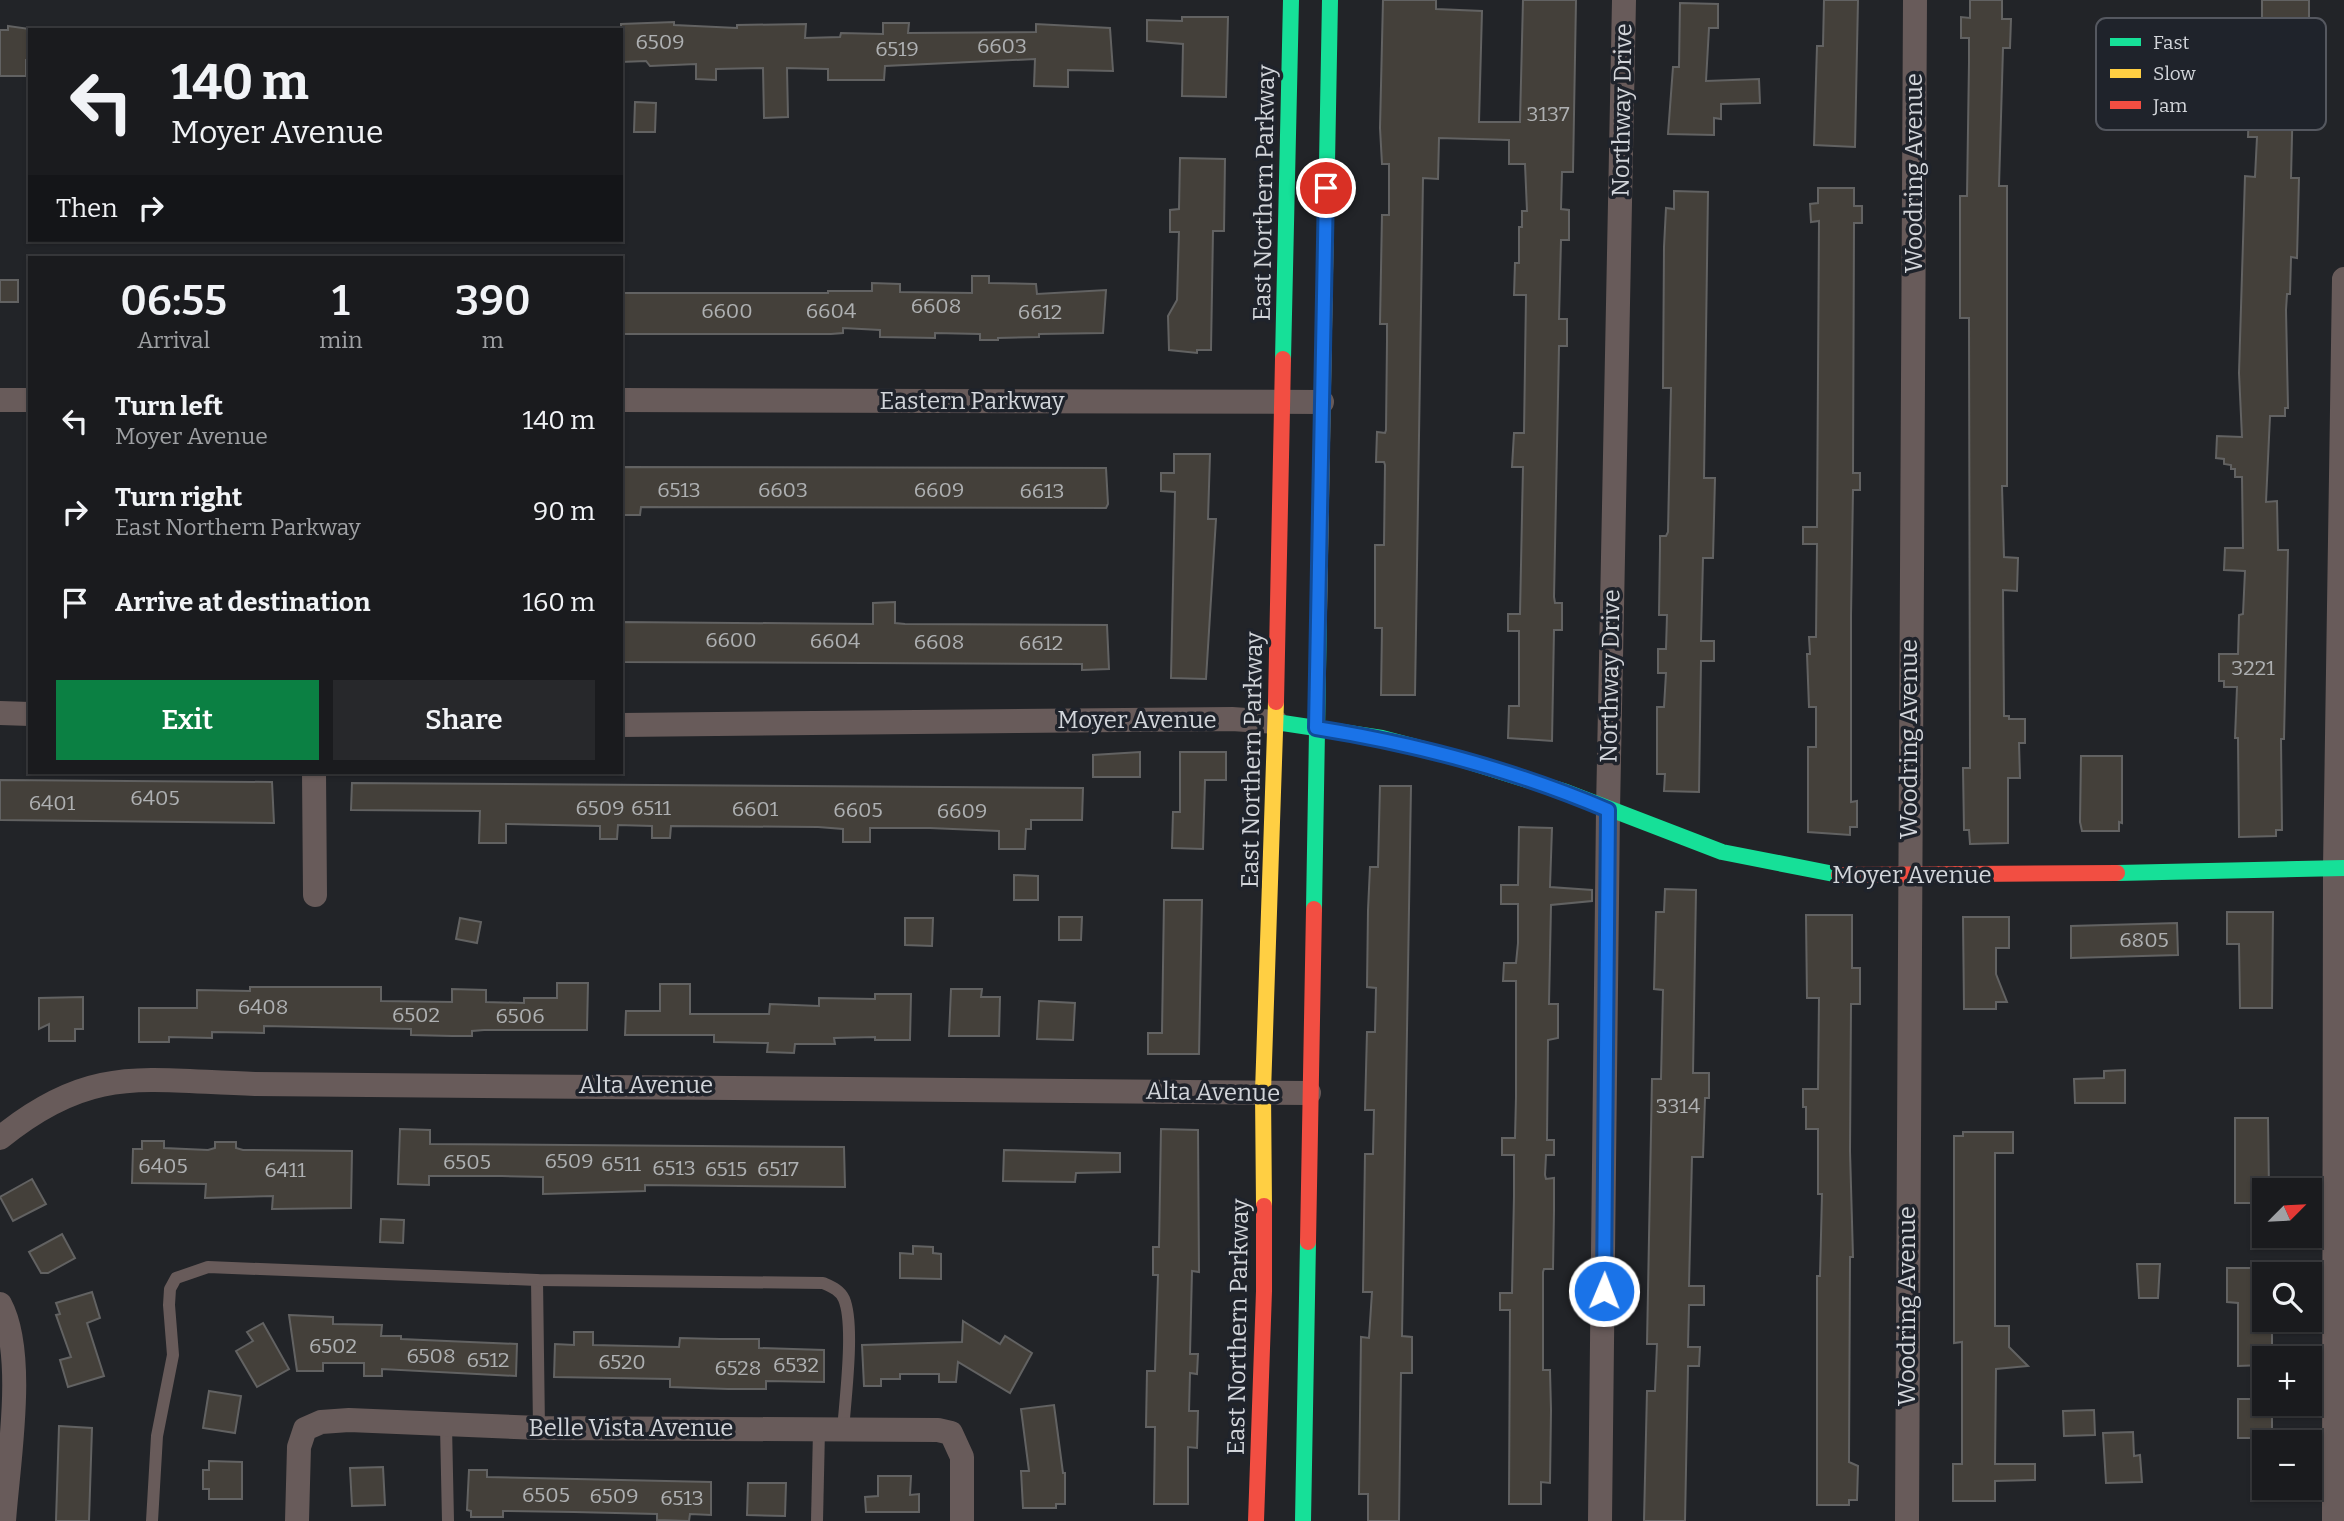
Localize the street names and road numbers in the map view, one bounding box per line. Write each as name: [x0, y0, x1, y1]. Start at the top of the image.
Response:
street label: Northway Drive: [1606, 23, 1638, 197]
street label: East Northern Parkway: [1248, 64, 1280, 321]
street label: Woodring Avenue: [1900, 73, 1928, 273]
street label: Eastern Parkway: [880, 387, 1065, 415]
street label: Northway Drive: [1594, 589, 1626, 763]
street label: East Northern Parkway: [1236, 631, 1268, 888]
street label: Woodring Avenue: [1895, 639, 1923, 839]
street label: Moyer Avenue: [1057, 706, 1217, 734]
street label: Moyer Avenue: [1832, 861, 1992, 889]
street label: Alta Avenue: [579, 1071, 713, 1099]
street label: Alta Avenue: [1146, 1077, 1280, 1107]
street label: East Northern Parkway: [1222, 1198, 1254, 1455]
street label: Woodring Avenue: [1893, 1206, 1921, 1406]
street label: Belle Vista Avenue: [529, 1414, 734, 1442]

